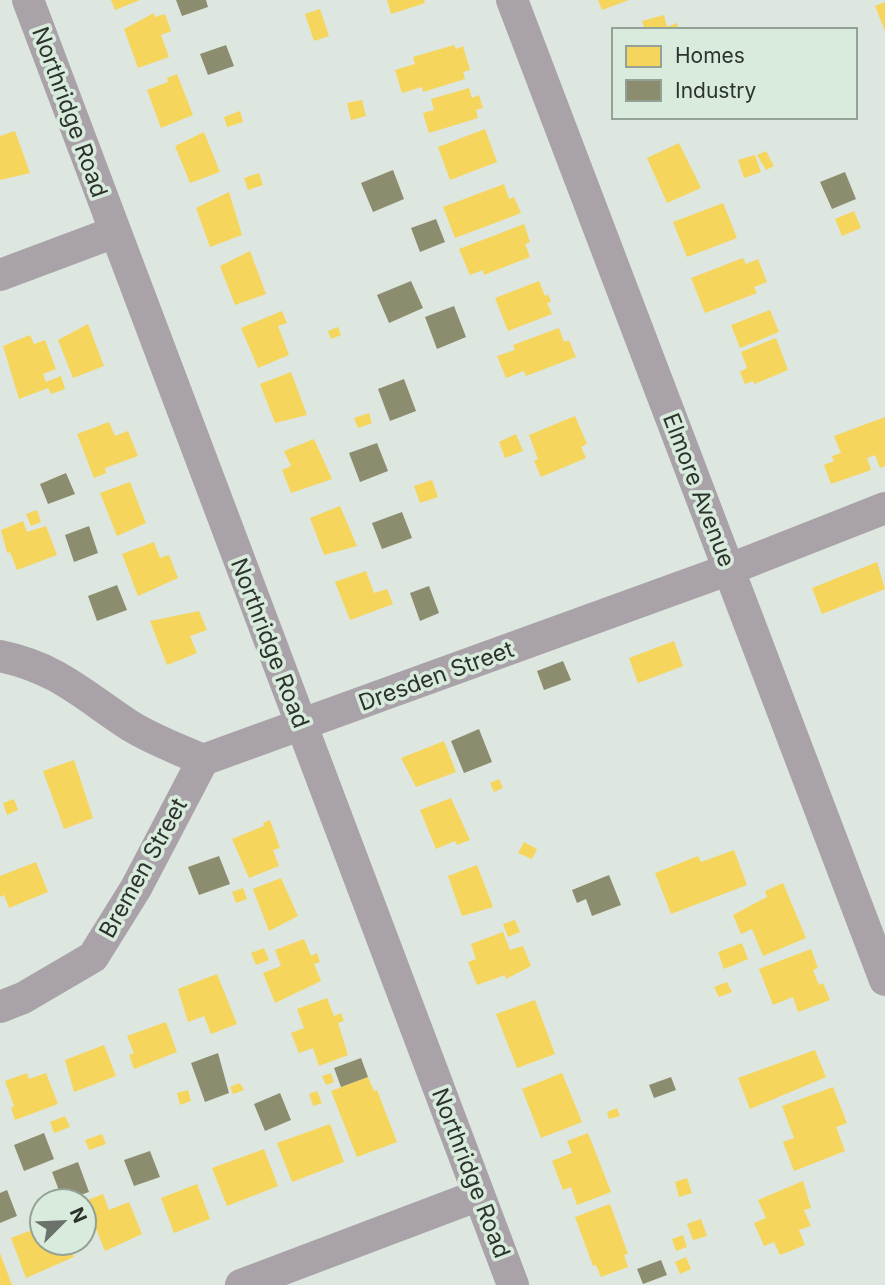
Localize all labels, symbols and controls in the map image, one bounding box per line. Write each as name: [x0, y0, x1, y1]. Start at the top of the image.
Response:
street label: Northridge Road: [26, 23, 114, 201]
legend: [612, 28, 857, 119]
text: Homes: [675, 43, 745, 68]
text: Industry: [675, 78, 757, 103]
street label: Elmore Avenue: [657, 409, 741, 571]
street label: Northridge Road: [225, 554, 315, 732]
street label: Dresden Street: [355, 635, 518, 717]
street label: Bremen Street: [93, 793, 193, 943]
street label: Northridge Road: [426, 1084, 516, 1262]
north arrow: [28, 1187, 98, 1257]
text: N: [65, 1204, 92, 1227]

